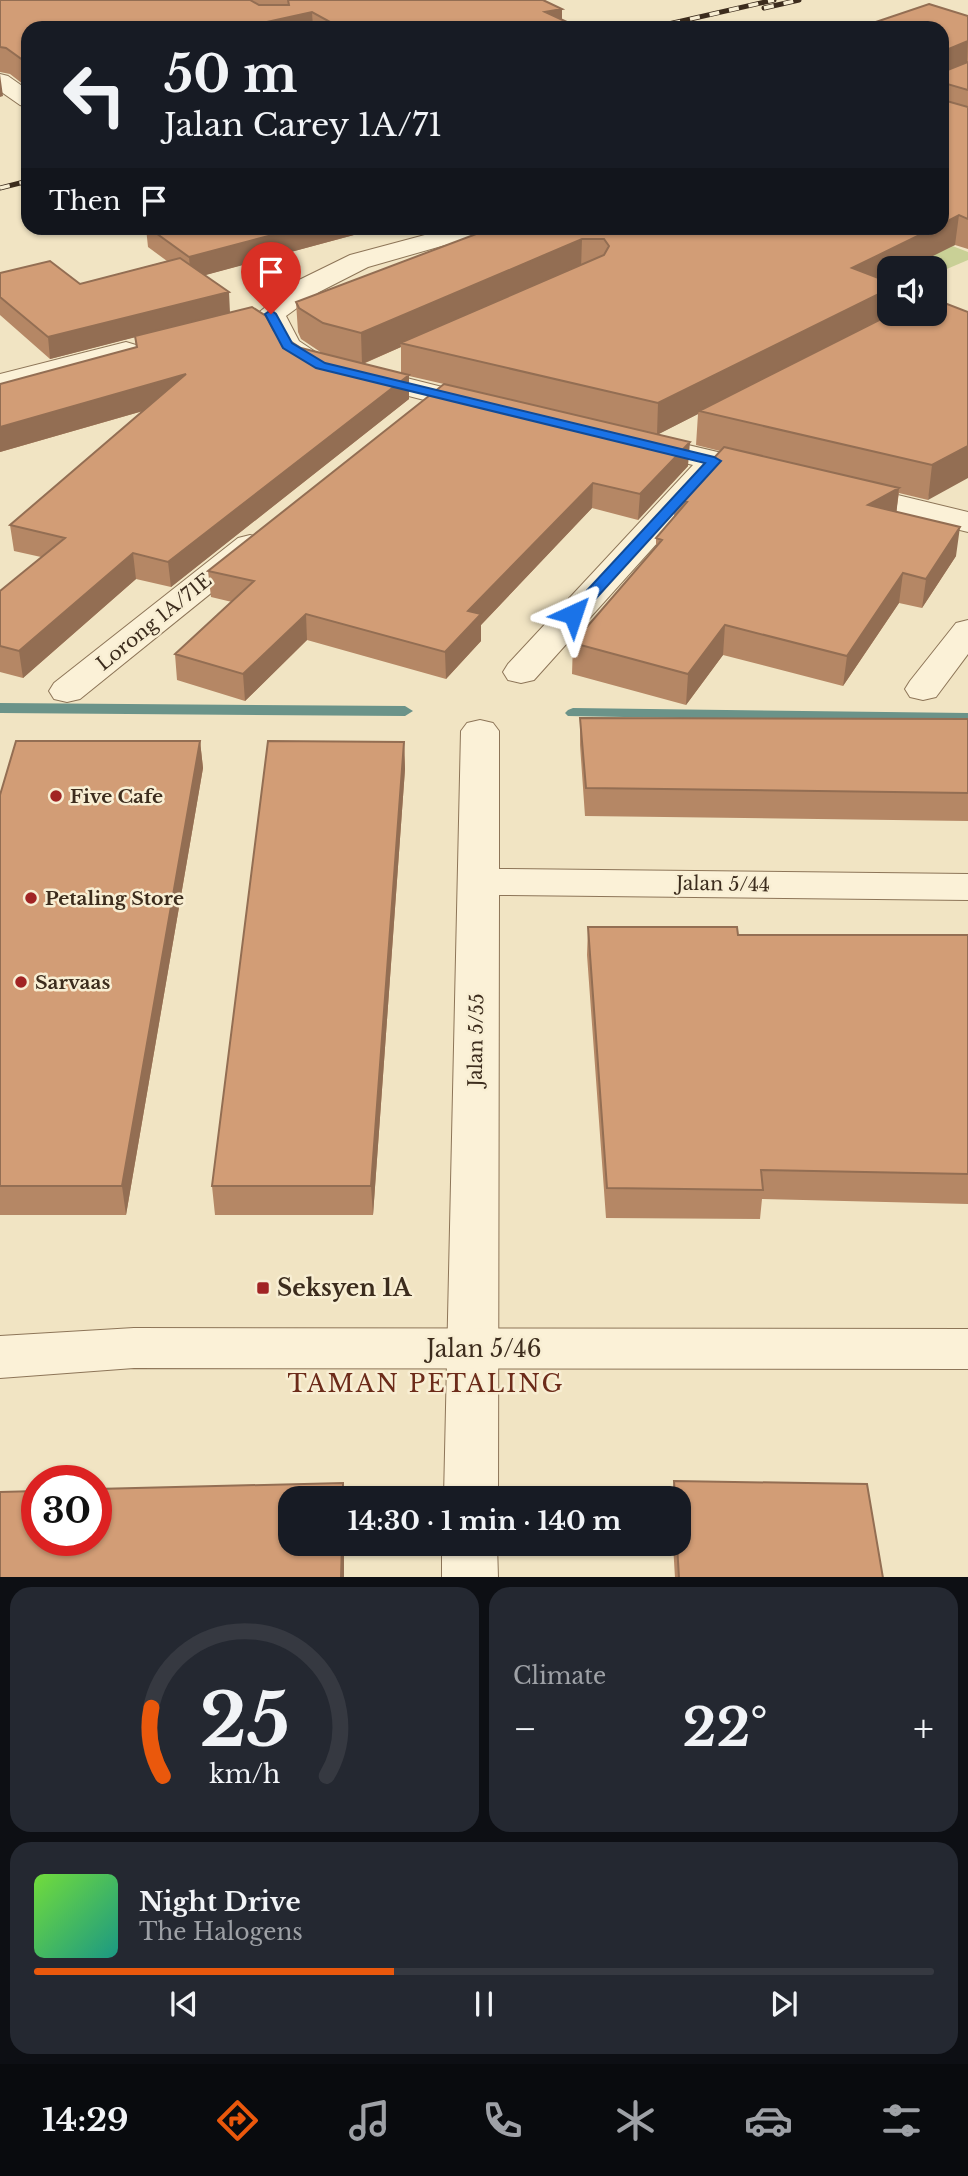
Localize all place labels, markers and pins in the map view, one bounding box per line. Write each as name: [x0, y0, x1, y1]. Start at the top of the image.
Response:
pin: [241, 242, 301, 314]
place label: Five Cafe: [70, 785, 163, 808]
marker: Five Cafe: [48, 788, 64, 804]
place label: Petaling Store: [45, 887, 184, 910]
marker: Petaling Store: [23, 890, 39, 906]
place label: Sarvaas: [35, 971, 110, 994]
marker: Sarvaas: [13, 974, 29, 990]
place label: Seksyen 1A: [277, 1274, 413, 1302]
marker: Seksyen 1A: [255, 1280, 271, 1296]

